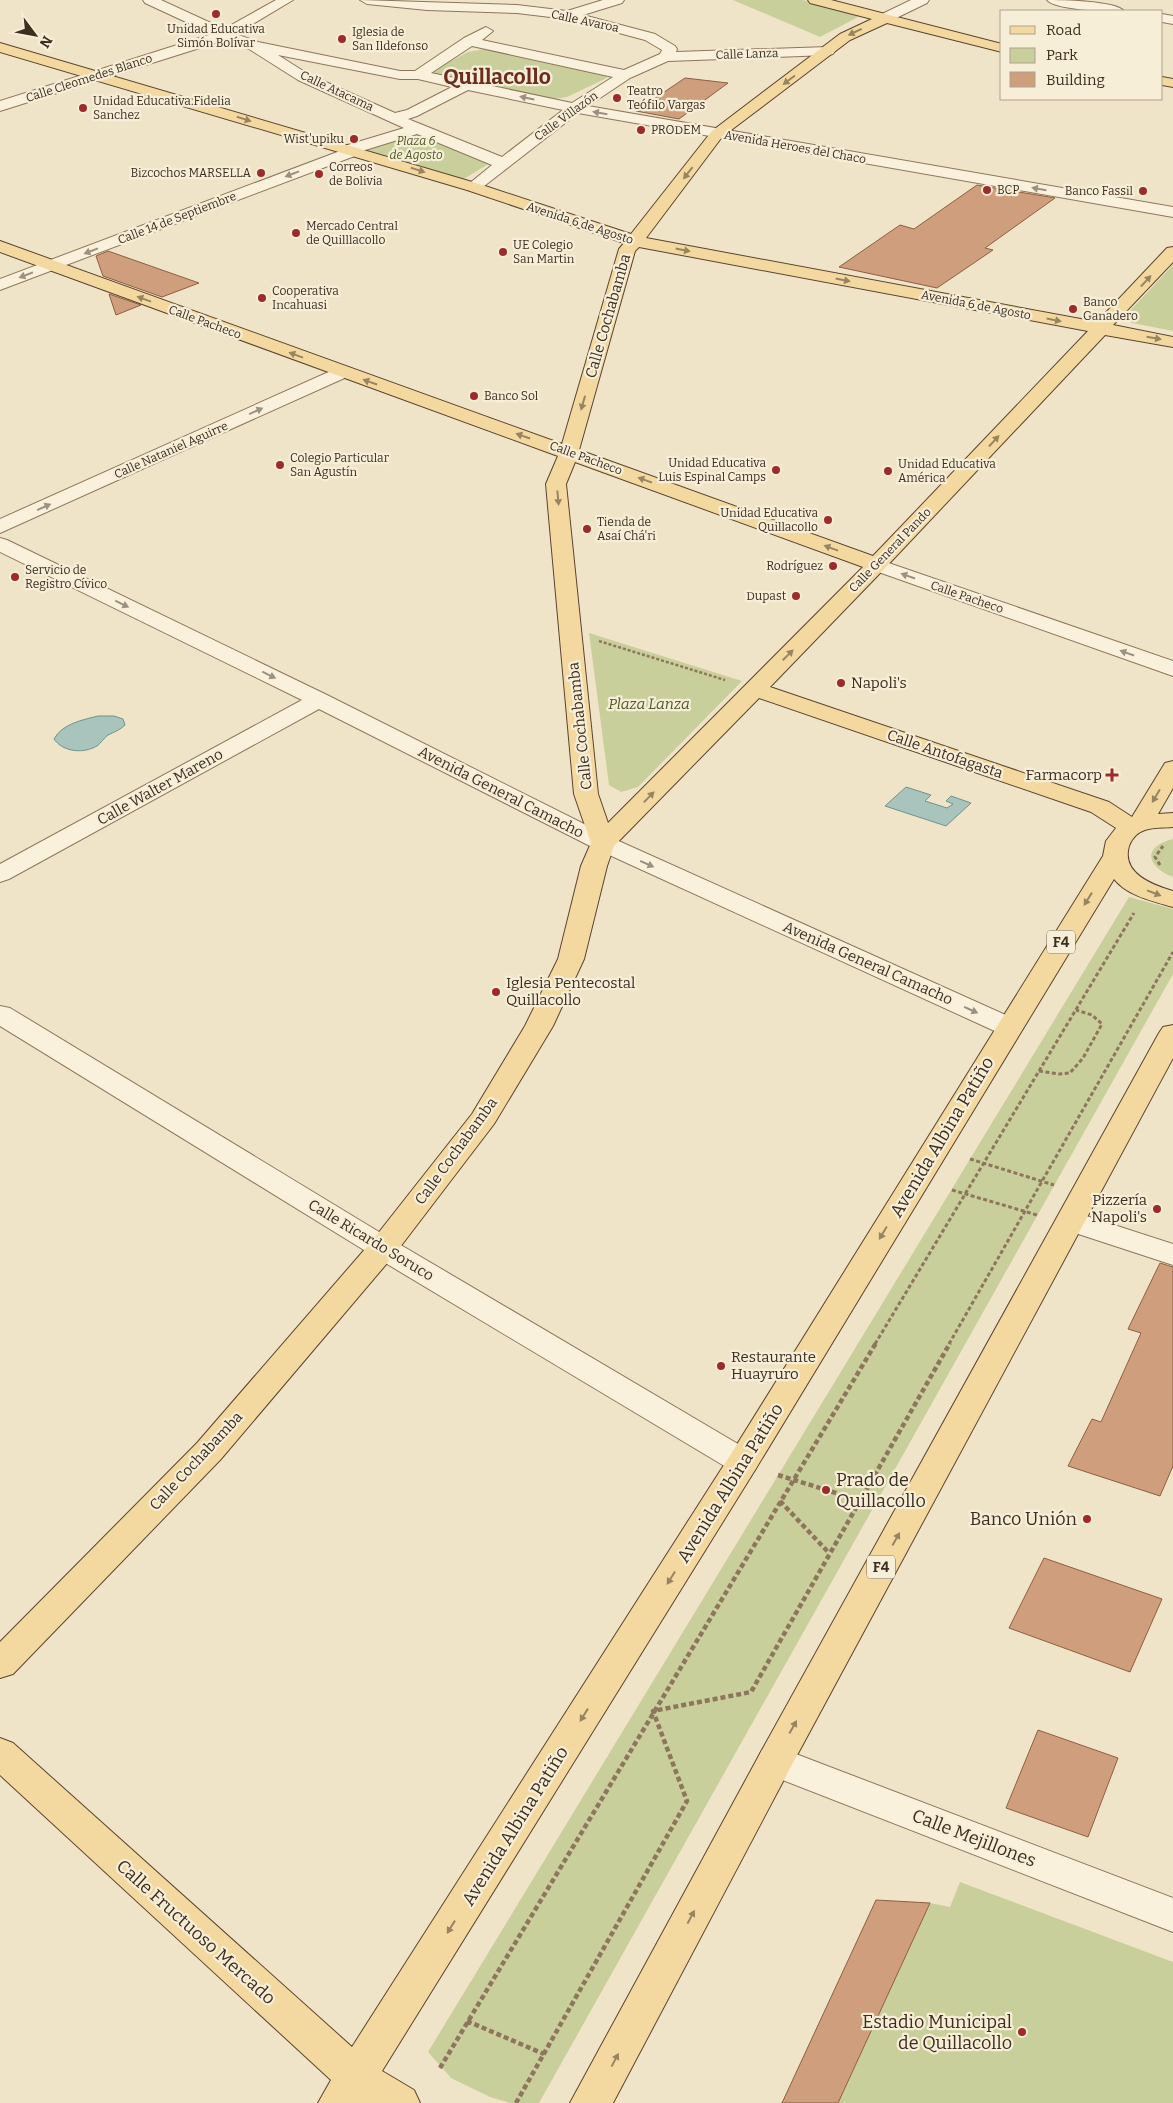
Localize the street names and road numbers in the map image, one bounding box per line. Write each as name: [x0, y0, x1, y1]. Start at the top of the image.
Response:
street label: Calle Avaroa: [550, 7, 621, 35]
street label: Calle Lanza: [715, 46, 779, 62]
street label: Calle Cleomedes Blanco: [24, 51, 154, 105]
street label: Calle Atacama: [298, 68, 376, 114]
street label: Calle Villazón: [532, 88, 601, 144]
street label: Avenida Heroes del Chaco: [723, 128, 867, 166]
street label: Calle 14 de Septiembre: [116, 189, 238, 247]
street label: Avenida 6 de Agosto: [525, 199, 635, 247]
street label: Calle Cochabamba: [582, 252, 634, 380]
street label: Avenida 6 de Agosto: [920, 287, 1032, 323]
street label: Calle Pacheco: [167, 302, 243, 342]
street label: Calle Nataniel Aguirre: [112, 419, 230, 481]
street label: Calle Pacheco: [548, 438, 624, 478]
street label: Calle General Pando: [846, 505, 934, 595]
street label: Calle Pacheco: [929, 578, 1005, 616]
street label: Calle Cochabamba: [564, 661, 596, 791]
street label: Calle Antofagasta: [885, 726, 1005, 782]
street label: Avenida General Camacho: [415, 742, 587, 842]
street label: Calle Walter Mareno: [94, 745, 226, 829]
street label: Avenida General Camacho: [780, 917, 956, 1009]
road number: F4: [1047, 930, 1075, 954]
street label: Avenida Albina Patiño: [885, 1053, 999, 1221]
street label: Calle Cochabamba: [411, 1094, 501, 1208]
street label: Calle Ricardo Soruco: [305, 1195, 437, 1285]
street label: Avenida Albina Patiño: [672, 1399, 788, 1567]
street label: Calle Cochabamba: [146, 1408, 246, 1514]
road number: F4: [867, 1555, 895, 1578]
street label: Avenida Albina Patiño: [457, 1742, 573, 1910]
street label: Calle Mejillones: [909, 1804, 1039, 1872]
street label: Calle Fructuoso Mercado: [112, 1855, 280, 2009]

